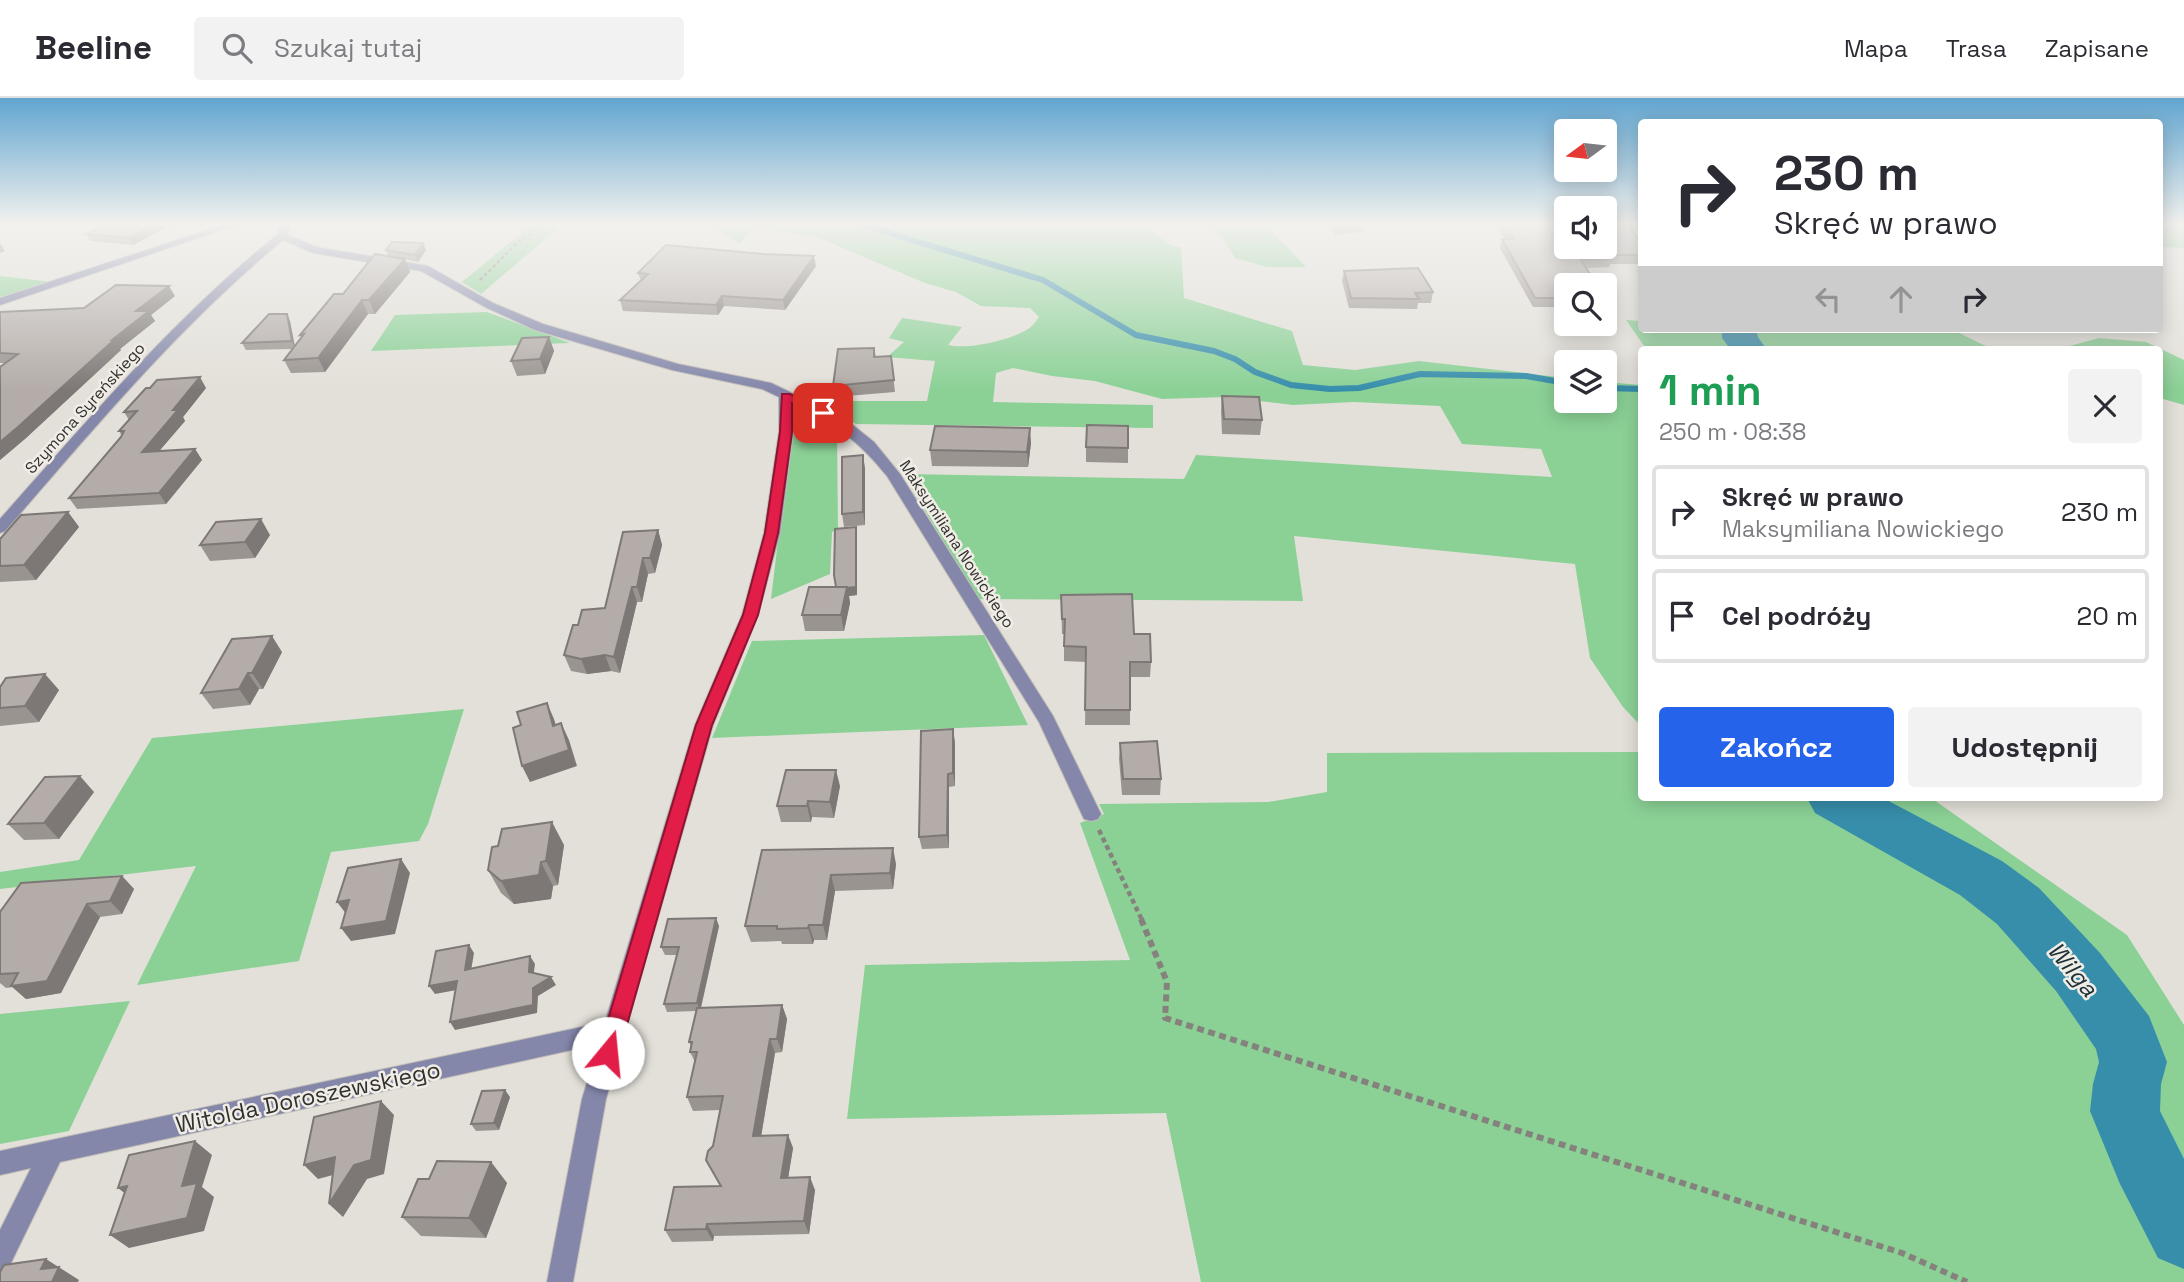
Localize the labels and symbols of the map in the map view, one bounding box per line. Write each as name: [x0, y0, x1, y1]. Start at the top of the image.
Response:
north arrow: [1554, 119, 1617, 182]
street label: Szymona Syreńskiego: [20, 338, 150, 478]
pin: [793, 383, 853, 443]
street label: Maksymiliana Nowickiego: [895, 456, 1019, 632]
water label: Wilga: [2041, 935, 2105, 1003]
position arrow: [571, 1016, 645, 1090]
street label: Witolda Doroszewskiego: [173, 1054, 443, 1140]

